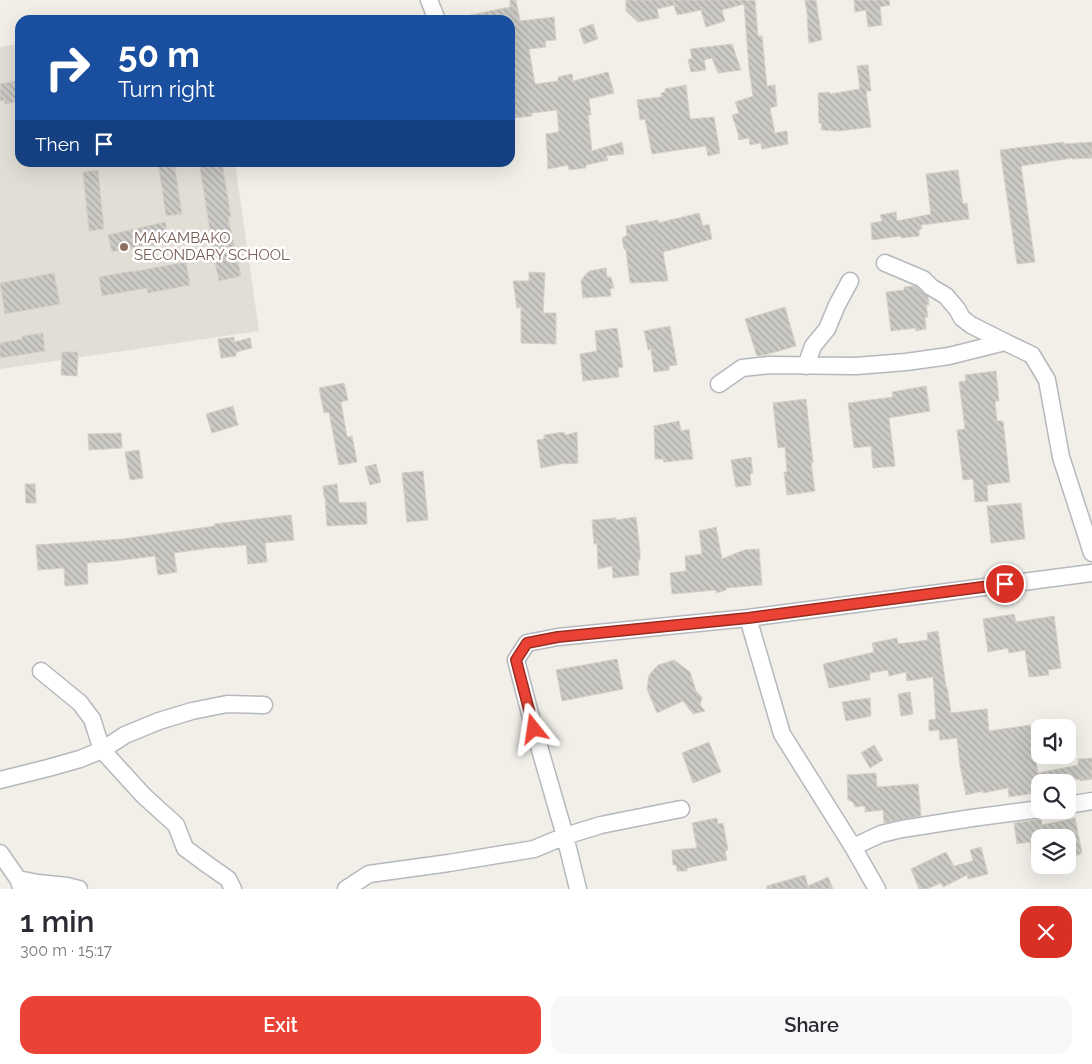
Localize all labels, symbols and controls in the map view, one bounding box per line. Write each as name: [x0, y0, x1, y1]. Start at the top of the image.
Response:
text: 50 m: [118, 34, 200, 75]
icon: right: [35, 35, 100, 100]
text: Turn right: [118, 76, 215, 102]
icon: arrive: [90, 130, 118, 158]
text: Then: [35, 133, 80, 155]
place label: MAKAMBAKO SECONDARY SCHOOL: [134, 229, 290, 264]
marker: MAKAMBAKO SECONDARY SCHOOL: [118, 241, 130, 253]
pin: [984, 563, 1026, 605]
icon: arrive: [991, 570, 1019, 598]
position arrow: [507, 702, 559, 754]
map controls: [1031, 719, 1076, 874]
button: sound: [1031, 719, 1076, 764]
button: search: [1031, 774, 1076, 819]
button: layers: [1031, 829, 1076, 874]
text: 1 min: [20, 904, 95, 939]
button: close: [1020, 906, 1072, 958]
text: 300 m · 15:17: [20, 941, 112, 960]
button: Exit: [20, 996, 541, 1054]
button: Share: [551, 996, 1072, 1054]

